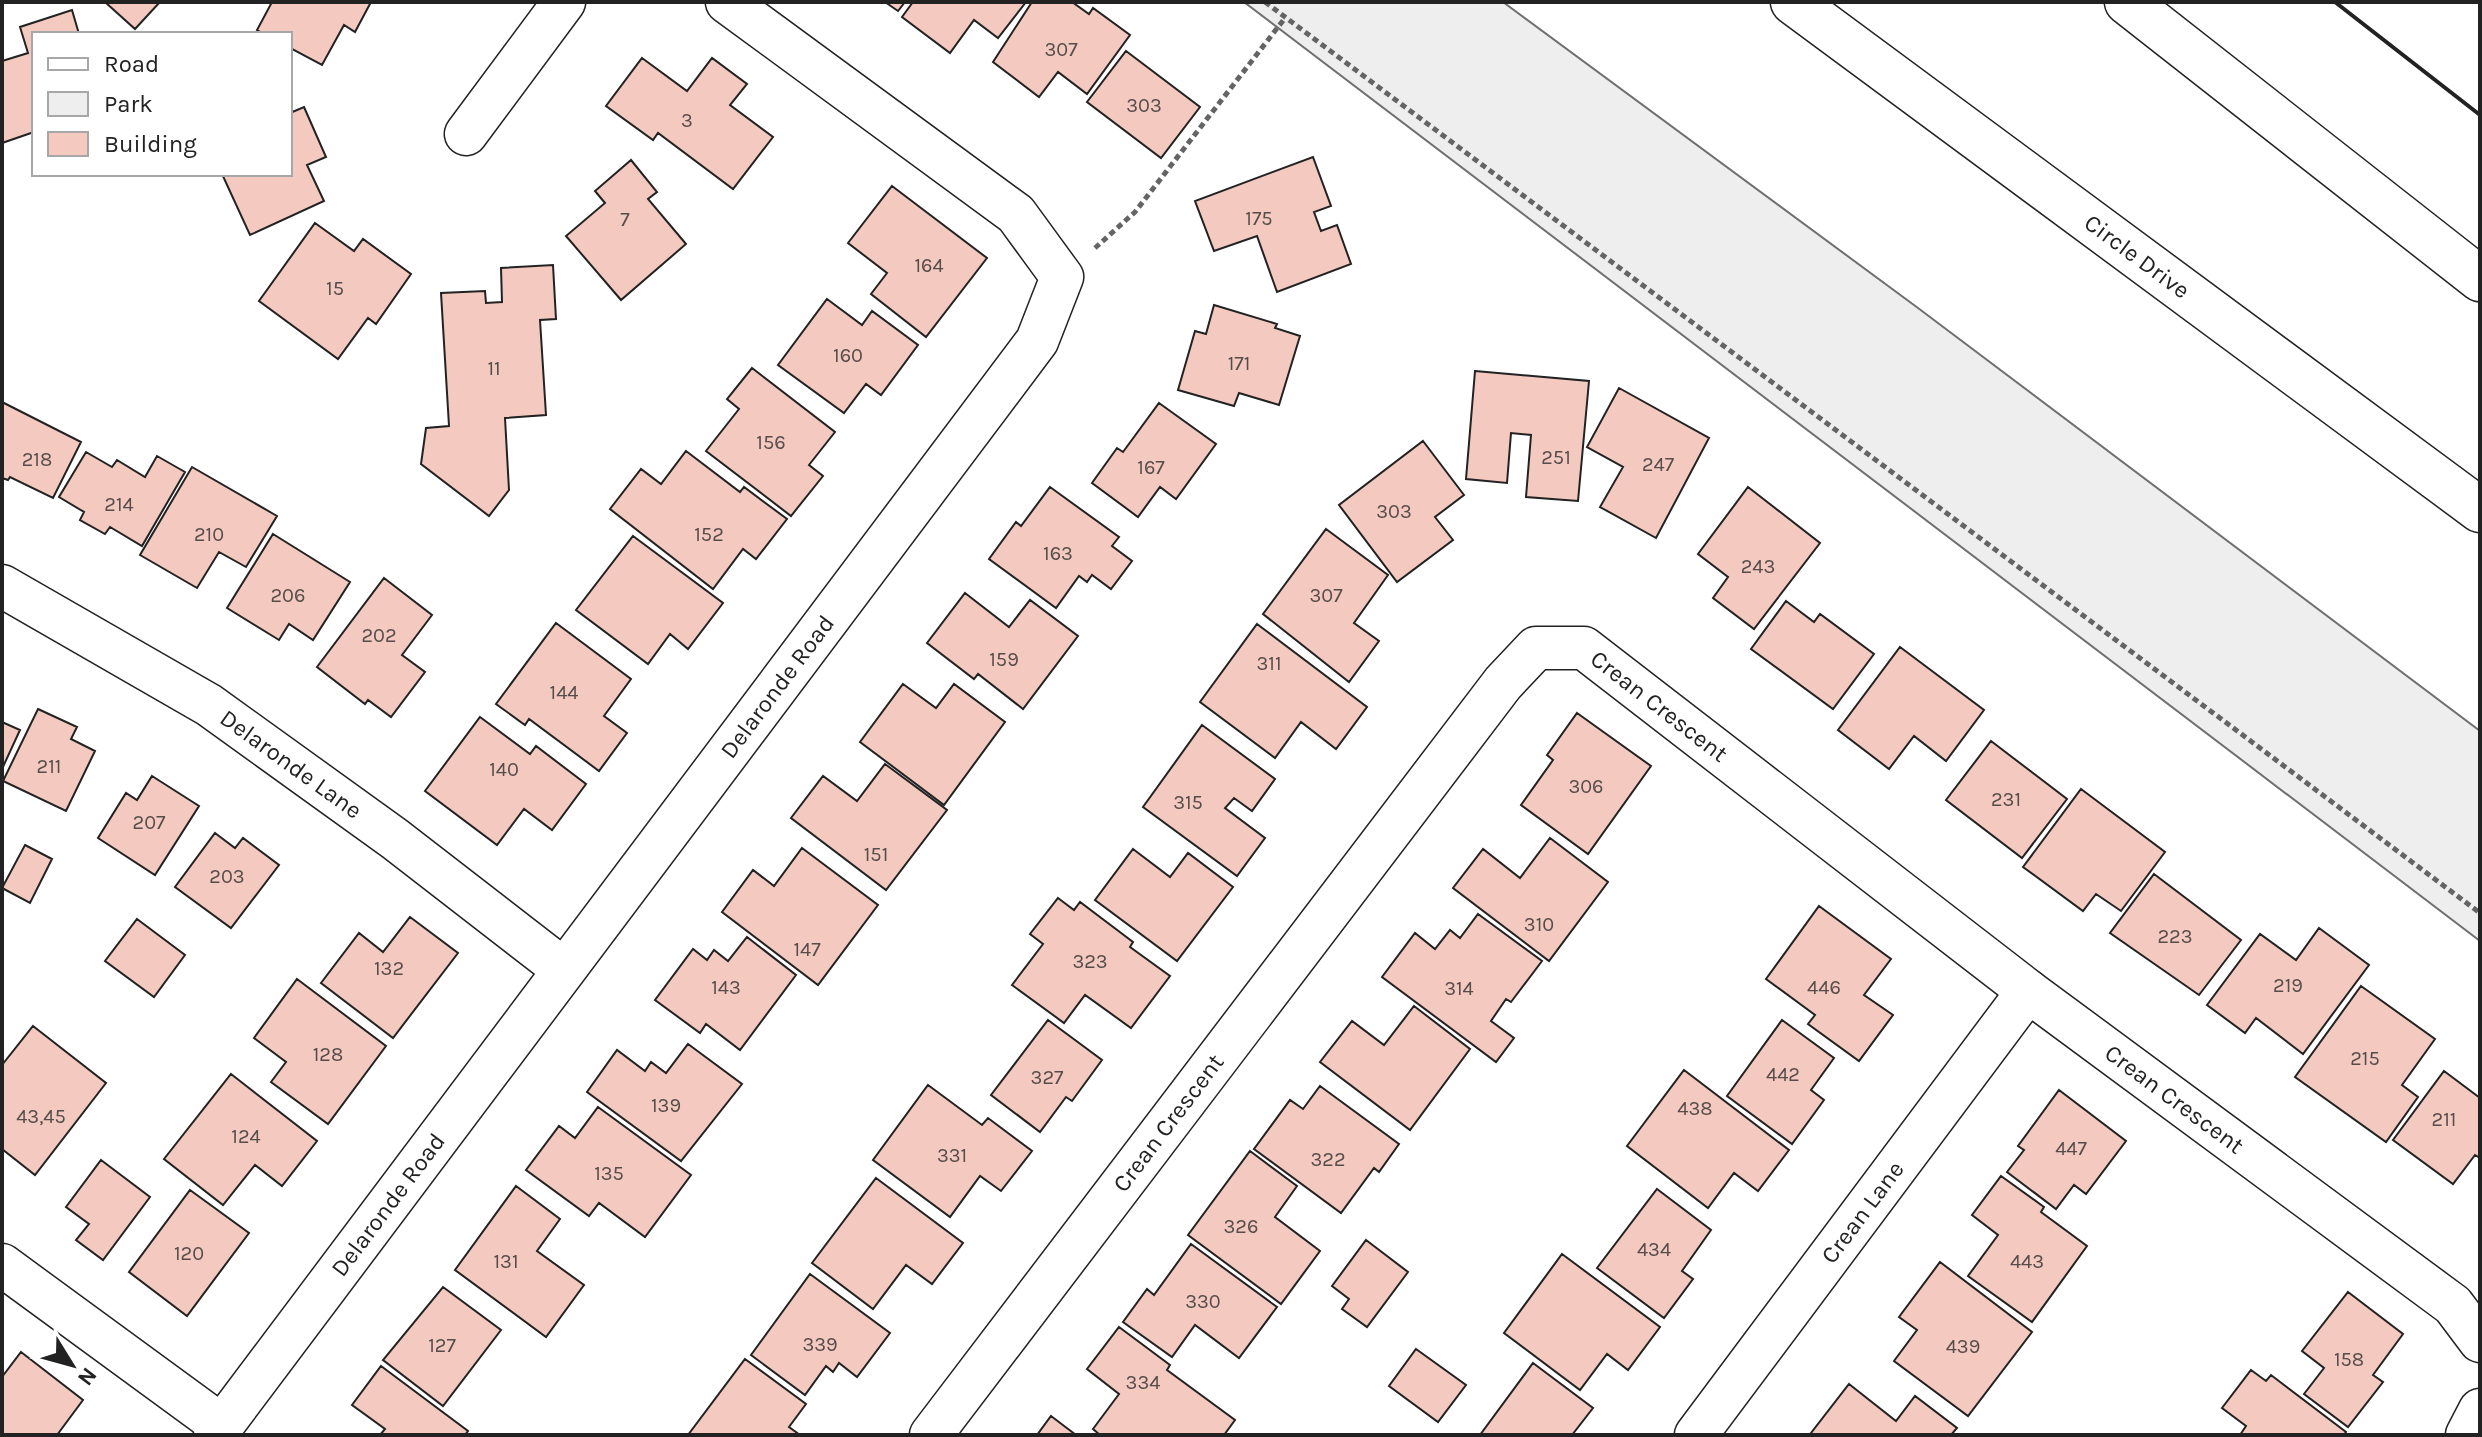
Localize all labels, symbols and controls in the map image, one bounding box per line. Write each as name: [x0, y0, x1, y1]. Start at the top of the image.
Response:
legend: [32, 32, 292, 176]
house number: 307: [1044, 38, 1078, 61]
text: Road: [104, 50, 159, 78]
text: Park: [104, 90, 153, 118]
house number: 303: [1126, 94, 1162, 117]
house number: 3: [681, 109, 693, 132]
text: Building: [104, 130, 197, 158]
house number: 175: [1245, 207, 1273, 230]
house number: 7: [620, 208, 630, 231]
street label: Circle Drive: [2079, 208, 2195, 305]
house number: 164: [914, 254, 944, 277]
house number: 15: [326, 277, 344, 300]
house number: 160: [833, 344, 863, 367]
house number: 171: [1228, 352, 1250, 375]
house number: 11: [487, 357, 501, 380]
house number: 156: [756, 431, 786, 454]
house number: 251: [1541, 446, 1571, 469]
house number: 218: [22, 448, 52, 471]
house number: 247: [1642, 453, 1675, 476]
house number: 167: [1137, 456, 1165, 479]
house number: 214: [104, 493, 134, 516]
house number: 303: [1376, 500, 1412, 523]
house number: 210: [194, 523, 224, 546]
house number: 152: [694, 523, 724, 546]
house number: 163: [1043, 542, 1073, 565]
house number: 243: [1741, 555, 1775, 578]
house number: 206: [271, 584, 305, 607]
house number: 307: [1309, 584, 1343, 607]
street label: Delaronde Road: [714, 610, 840, 764]
house number: 202: [361, 624, 397, 647]
street label: Crean Crescent: [1585, 644, 1733, 768]
house number: 159: [989, 648, 1019, 671]
house number: 311: [1256, 652, 1282, 675]
house number: 144: [550, 681, 578, 704]
street label: Delaronde Lane: [215, 704, 367, 825]
house number: 211: [37, 755, 61, 778]
house number: 140: [489, 758, 519, 781]
house number: 306: [1568, 775, 1604, 798]
house number: 231: [1991, 788, 2021, 811]
house number: 315: [1173, 791, 1203, 814]
house number: 207: [133, 811, 166, 834]
house number: 151: [864, 843, 888, 866]
house number: 203: [209, 865, 245, 888]
house number: 310: [1524, 913, 1554, 936]
house number: 223: [2158, 925, 2193, 948]
house number: 147: [793, 938, 821, 961]
house number: 323: [1072, 950, 1108, 973]
house number: 132: [374, 957, 404, 980]
house number: 219: [2273, 974, 2303, 997]
house number: 143: [711, 976, 741, 999]
house number: 446: [1807, 976, 1841, 999]
house number: 314: [1444, 977, 1474, 1000]
street label: Crean Crescent: [2099, 1039, 2249, 1160]
house number: 128: [313, 1043, 343, 1066]
house number: 215: [2350, 1047, 2380, 1070]
street label: Crean Crescent: [1107, 1049, 1230, 1197]
house number: 442: [1766, 1063, 1800, 1086]
house number: 327: [1031, 1066, 1064, 1089]
house number: 139: [651, 1094, 681, 1117]
house number: 438: [1677, 1097, 1713, 1120]
house number: 43,45: [16, 1105, 66, 1128]
house number: 211: [2432, 1108, 2456, 1131]
house number: 124: [231, 1125, 261, 1148]
street label: Delaronde Road: [325, 1128, 451, 1282]
house number: 447: [2055, 1137, 2087, 1160]
house number: 331: [937, 1144, 967, 1167]
house number: 322: [1311, 1148, 1346, 1171]
street label: Crean Lane: [1815, 1156, 1910, 1269]
house number: 135: [594, 1162, 624, 1185]
house number: 326: [1224, 1215, 1258, 1238]
house number: 434: [1637, 1238, 1671, 1261]
house number: 120: [174, 1242, 204, 1265]
house number: 131: [493, 1250, 519, 1273]
house number: 443: [2010, 1250, 2044, 1273]
house number: 330: [1185, 1290, 1221, 1313]
north arrow: [32, 1325, 112, 1405]
house number: 339: [802, 1333, 838, 1356]
house number: 127: [428, 1334, 456, 1357]
house number: 439: [1946, 1335, 1980, 1358]
house number: 158: [2334, 1348, 2364, 1371]
text: N: [72, 1362, 102, 1391]
house number: 334: [1126, 1371, 1160, 1394]

